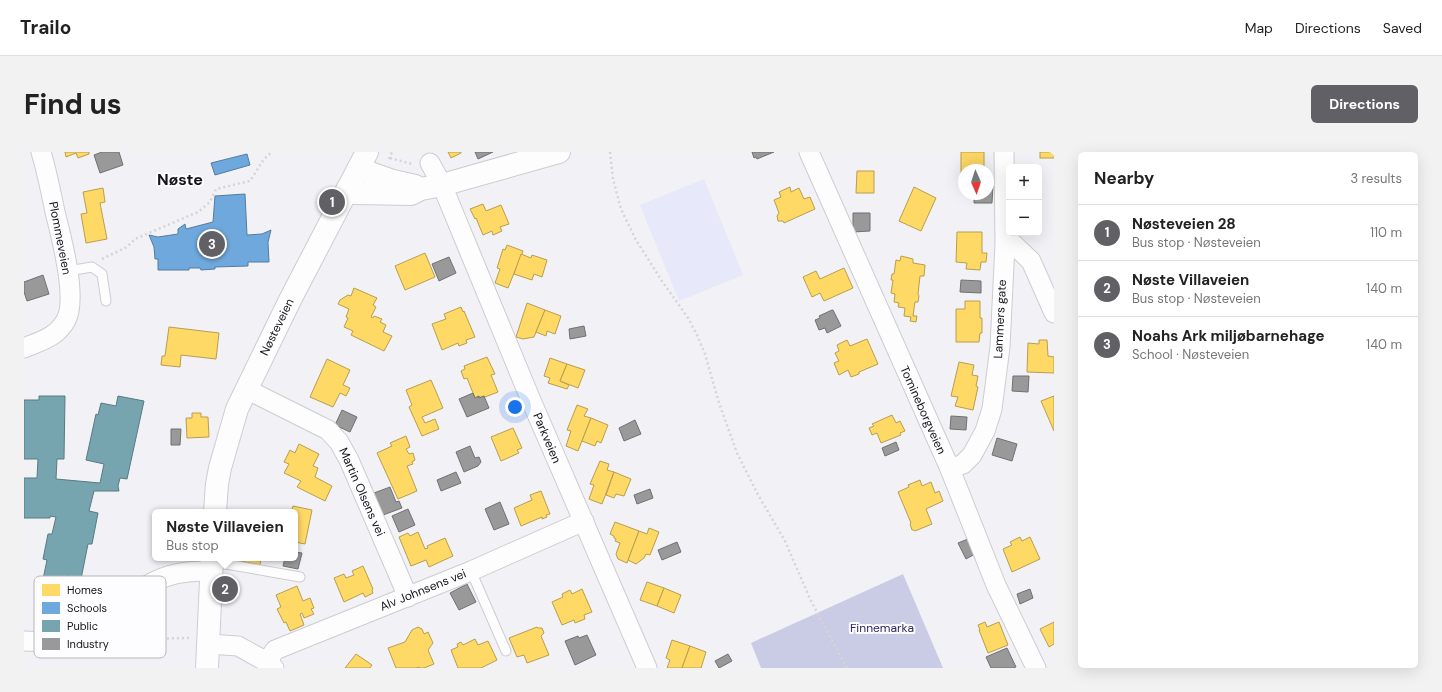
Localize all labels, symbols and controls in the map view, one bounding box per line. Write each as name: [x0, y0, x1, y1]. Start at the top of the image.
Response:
text: Trailo: [20, 15, 71, 40]
text: Map: [1245, 19, 1273, 37]
text: Directions: [1295, 19, 1361, 37]
text: Saved: [1383, 19, 1422, 37]
button: Directions: [1311, 85, 1418, 123]
text: Find us: [24, 86, 122, 123]
north arrow: [958, 164, 994, 200]
map controls: [1006, 164, 1042, 236]
button: +: [1006, 164, 1042, 200]
text: Nearby: [1094, 167, 1154, 189]
district label: Nøste: [157, 169, 203, 190]
text: 3 results: [1350, 170, 1402, 187]
pin: 1: [319, 187, 345, 217]
street label: Plommeveien: [45, 200, 75, 276]
button: −: [1006, 200, 1042, 236]
text: Nøsteveien 28: [1132, 214, 1236, 234]
text: 1: [1105, 224, 1109, 241]
text: 110 m: [1370, 224, 1402, 241]
pin: 3: [199, 229, 225, 259]
text: Bus stop · Nøsteveien: [1132, 234, 1261, 251]
text: Nøste Villaveien: [1132, 270, 1249, 290]
street label: Lammers gate: [990, 279, 1010, 359]
text: 2: [1103, 280, 1111, 297]
text: 140 m: [1366, 280, 1402, 297]
text: Bus stop · Nøsteveien: [1132, 290, 1261, 307]
street label: Nøsteveien: [256, 296, 298, 358]
text: Noahs Ark miljøbarnehage: [1132, 326, 1325, 346]
text: 3: [1103, 336, 1111, 353]
text: 140 m: [1366, 336, 1402, 353]
text: School · Nøsteveien: [1132, 346, 1249, 363]
street label: Tomineborgveien: [896, 363, 950, 457]
your location: [505, 397, 525, 417]
street label: Parkveien: [529, 410, 565, 466]
street label: Martin Olsens vei: [335, 445, 389, 539]
popup: [152, 509, 298, 561]
text: Nøste Villaveien: [166, 517, 284, 537]
text: Bus stop: [166, 537, 219, 554]
street label: Alv Johnsens vei: [377, 565, 469, 615]
pin: 2: [212, 574, 238, 604]
legend: [34, 576, 166, 658]
text: Homes: [67, 583, 103, 597]
text: Schools: [67, 601, 107, 615]
text: Public: [67, 619, 98, 633]
park label: Finnemarka: [850, 620, 914, 636]
text: Industry: [67, 637, 109, 651]

